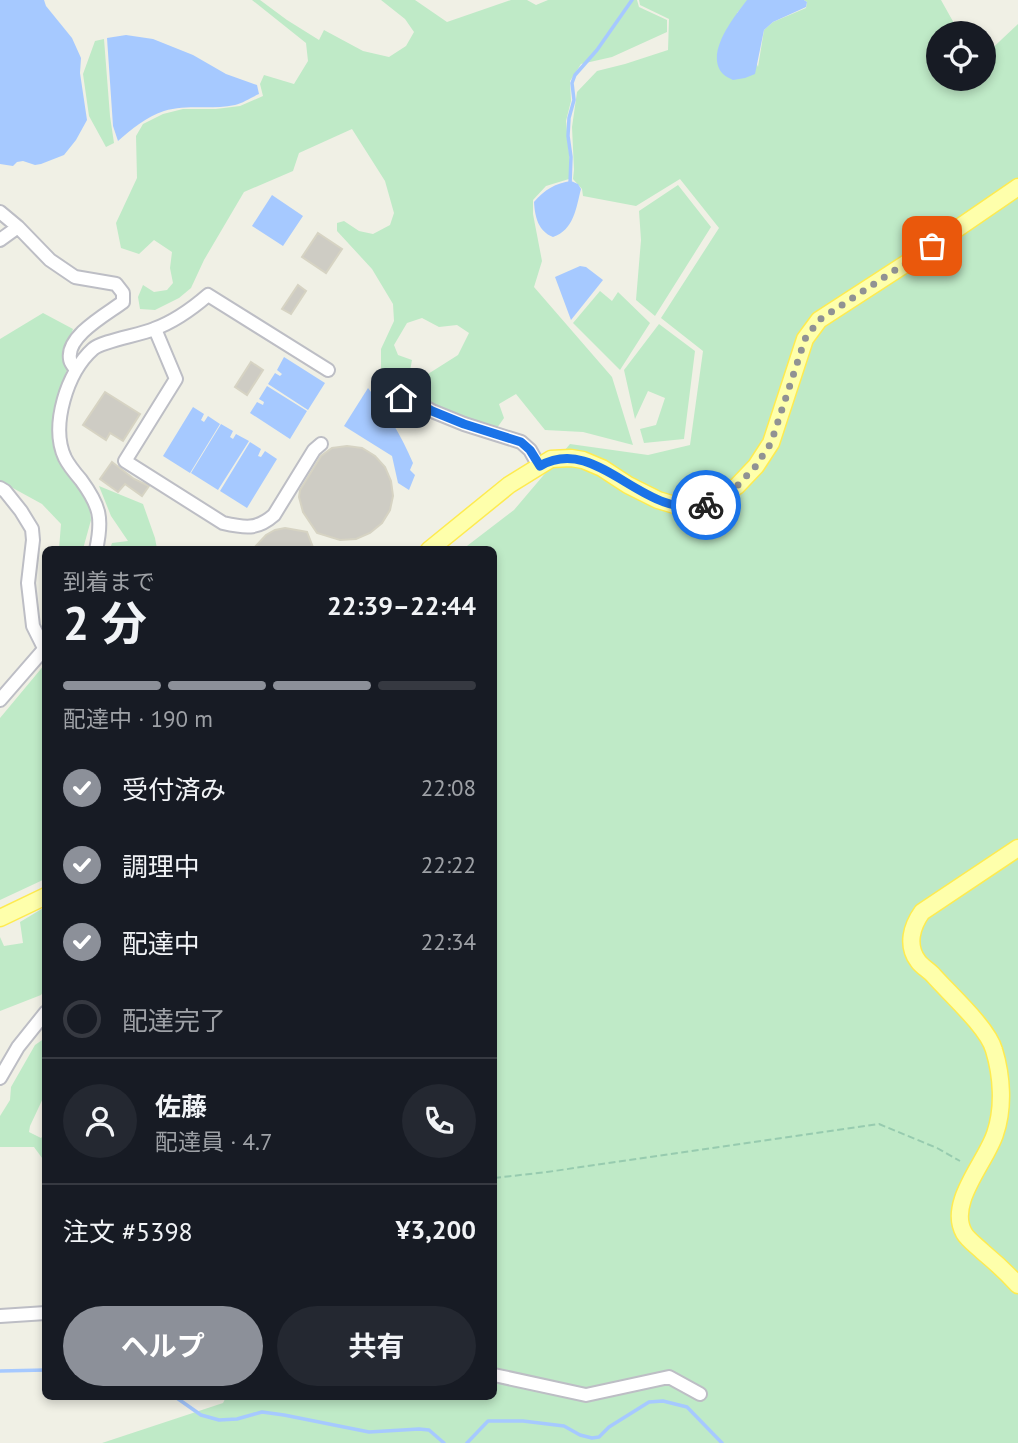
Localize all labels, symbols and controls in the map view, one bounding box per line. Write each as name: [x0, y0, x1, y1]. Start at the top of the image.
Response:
map controls: [926, 21, 996, 91]
button: locate: [926, 21, 996, 91]
pin: [902, 216, 962, 276]
icon: bag: [913, 227, 951, 265]
pin: [371, 368, 431, 428]
icon: home: [382, 379, 420, 417]
courier: [671, 470, 741, 540]
icon: bike: [687, 486, 725, 524]
text: 到着まで: [63, 567, 155, 596]
text: 22:39–22:44: [327, 589, 476, 622]
text: 2 分: [63, 593, 147, 653]
text: 配達中 · 190 m: [63, 704, 213, 733]
icon: check: [63, 769, 101, 807]
text: 受付済み: [122, 773, 226, 806]
text: 22:08: [421, 773, 476, 802]
icon: check: [63, 846, 101, 884]
text: 調理中: [122, 850, 200, 883]
text: 22:22: [421, 850, 476, 879]
icon: check: [63, 923, 101, 961]
text: 配達中: [122, 927, 200, 960]
text: 22:34: [421, 927, 476, 956]
text: 配達完了: [122, 1004, 226, 1037]
button: person: [63, 1084, 137, 1158]
button: phone: [402, 1084, 476, 1158]
text: 佐藤: [155, 1090, 207, 1123]
text: 配達員 · 4.7: [155, 1127, 272, 1156]
text: ¥3,200: [396, 1213, 476, 1246]
text: 注文 #5398: [63, 1215, 193, 1248]
button: ヘルプ: [63, 1306, 263, 1386]
button: 共有: [277, 1306, 476, 1386]

